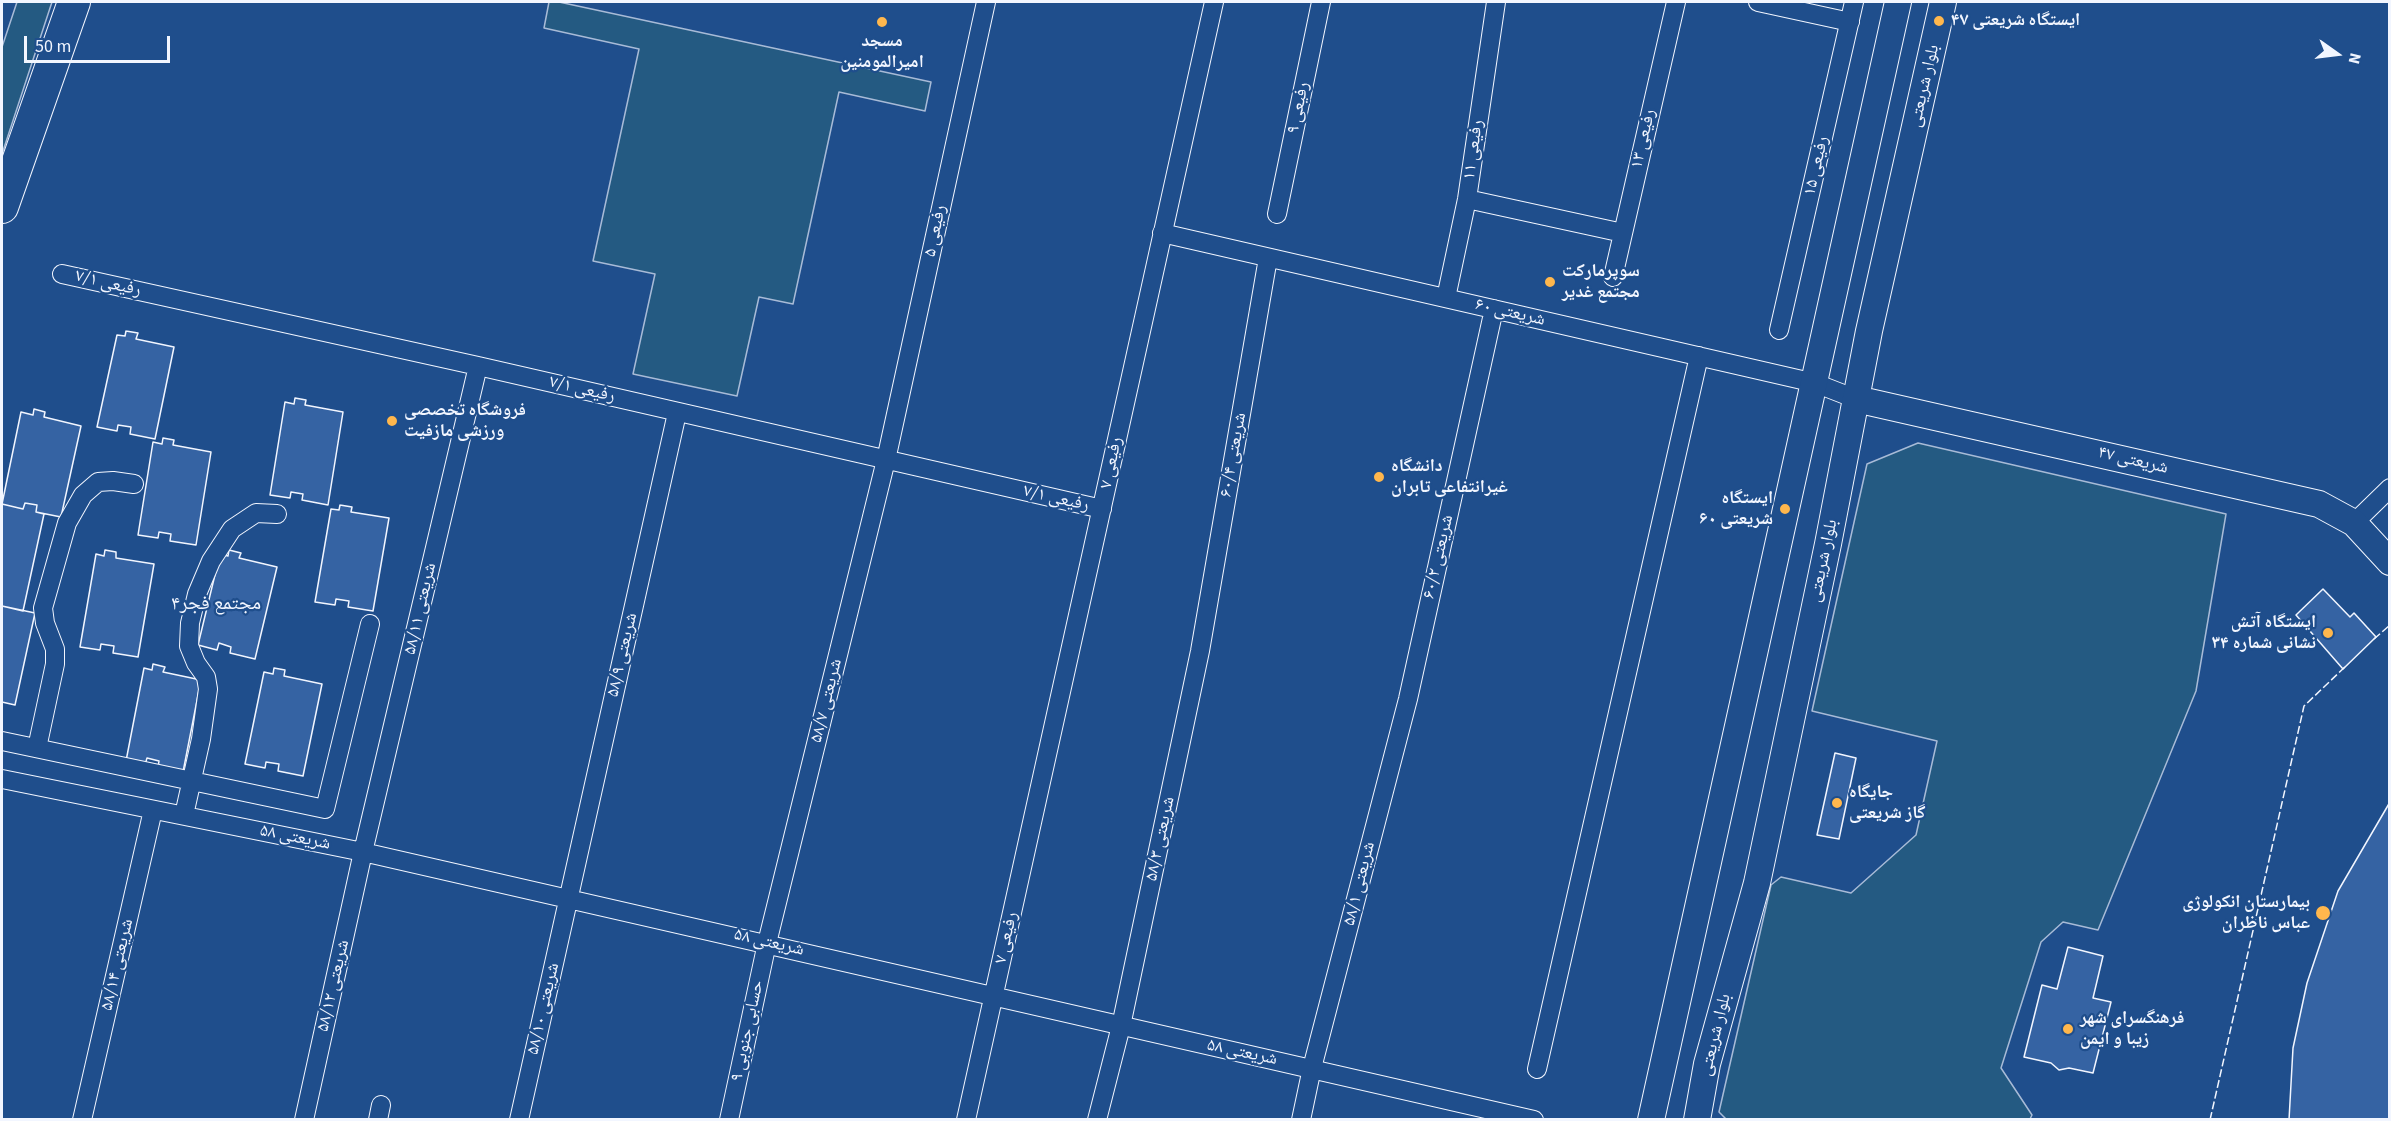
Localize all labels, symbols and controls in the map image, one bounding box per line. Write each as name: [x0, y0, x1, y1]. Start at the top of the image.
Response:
place label: ایستگاه شریعتی ۴۷: [1951, 10, 2080, 32]
marker: ایستگاه شریعتی ۴۷: [1932, 14, 1946, 28]
marker: مسجد امیرالمومنین: [875, 15, 889, 29]
scale bar: [27, 24, 172, 62]
north arrow: [2307, 24, 2367, 84]
place label: مسجد امیرالمومنین: [840, 31, 924, 74]
text: 50 m: [35, 34, 71, 59]
street label: بلوار شریعتی: [1905, 43, 1945, 129]
text: N: [2343, 51, 2366, 66]
street label: رفیعی ۹: [1283, 80, 1315, 136]
street label: رفیعی ۱۳: [1627, 107, 1661, 171]
street label: رفیعی ۱۱: [1459, 119, 1489, 181]
street label: رفیعی ۱۵: [1800, 134, 1834, 198]
street label: رفیعی ۵: [920, 203, 952, 259]
place label: سوپرمارکت مجتمع غدیر: [1562, 261, 1640, 304]
street label: رفیعی ۷/۱: [73, 266, 143, 302]
marker: سوپرمارکت مجتمع غدیر: [1543, 275, 1557, 289]
street label: شریعتی ۶۰: [1473, 294, 1547, 332]
street label: رفیعی ۷/۱: [547, 372, 617, 408]
place label: فروشگاه تخصصی ورزشی مازفیت: [404, 400, 526, 442]
street label: شریعتی ۶۰/۴: [1216, 411, 1252, 499]
marker: فروشگاه تخصصی ورزشی مازفیت: [385, 414, 399, 428]
street label: رفیعی ۷: [1096, 435, 1128, 491]
street label: شریعتی ۴۷: [2096, 442, 2170, 480]
place label: دانشگاه غیرانتفاعی تابران: [1391, 456, 1508, 498]
marker: دانشگاه غیرانتفاعی تابران: [1372, 470, 1386, 484]
street label: رفیعی ۷/۱: [1021, 481, 1091, 517]
place label: ایستگاه شریعتی ۶۰: [1699, 488, 1773, 530]
marker: ایستگاه شریعتی ۶۰: [1778, 502, 1792, 516]
street label: شریعتی ۶۰/۲: [1419, 513, 1459, 601]
street label: بلوار شریعتی: [1805, 518, 1843, 604]
street label: شریعتی ۵۸/۱۱: [400, 561, 442, 657]
district label: مجتمع فجر۴: [171, 593, 261, 617]
street label: شریعتی ۵۸/۹: [603, 611, 643, 699]
place label: ایستگاه آتش نشانی شماره ۳۴: [2212, 612, 2316, 654]
marker: ایستگاه آتش نشانی شماره ۳۴: [2321, 626, 2335, 640]
street label: شریعتی ۵۸/۷: [806, 657, 848, 745]
place label: جایگاه گاز شریعتی: [1849, 782, 1925, 824]
street label: شریعتی ۵۸/۳: [1142, 795, 1180, 883]
marker: جایگاه گاز شریعتی: [1830, 796, 1844, 810]
street label: شریعتی ۵۸: [258, 821, 332, 855]
street label: شریعتی ۵۸/۱: [1339, 840, 1381, 928]
place label: بیمارستان انکولوژی عباس ناظران: [2182, 892, 2310, 934]
marker: بیمارستان انکولوژی عباس ناظران: [2314, 904, 2332, 922]
street label: رفیعی ۷: [991, 910, 1023, 966]
street label: شریعتی ۵۸/۱۴: [97, 917, 139, 1013]
street label: شریعتی ۵۸: [732, 924, 806, 962]
street label: شریعتی ۵۸/۱۲: [313, 938, 355, 1034]
street label: شریعتی ۵۸/۱۰: [523, 961, 565, 1057]
street label: حسابی جنوبی ۹: [727, 978, 769, 1084]
street label: بلوار شریعتی: [1695, 992, 1737, 1078]
place label: فرهنگسرای شهر زیبا و ایمن: [2080, 1008, 2184, 1050]
marker: فرهنگسرای شهر زیبا و ایمن: [2061, 1022, 2075, 1036]
street label: شریعتی ۵۸: [1205, 1035, 1279, 1071]

